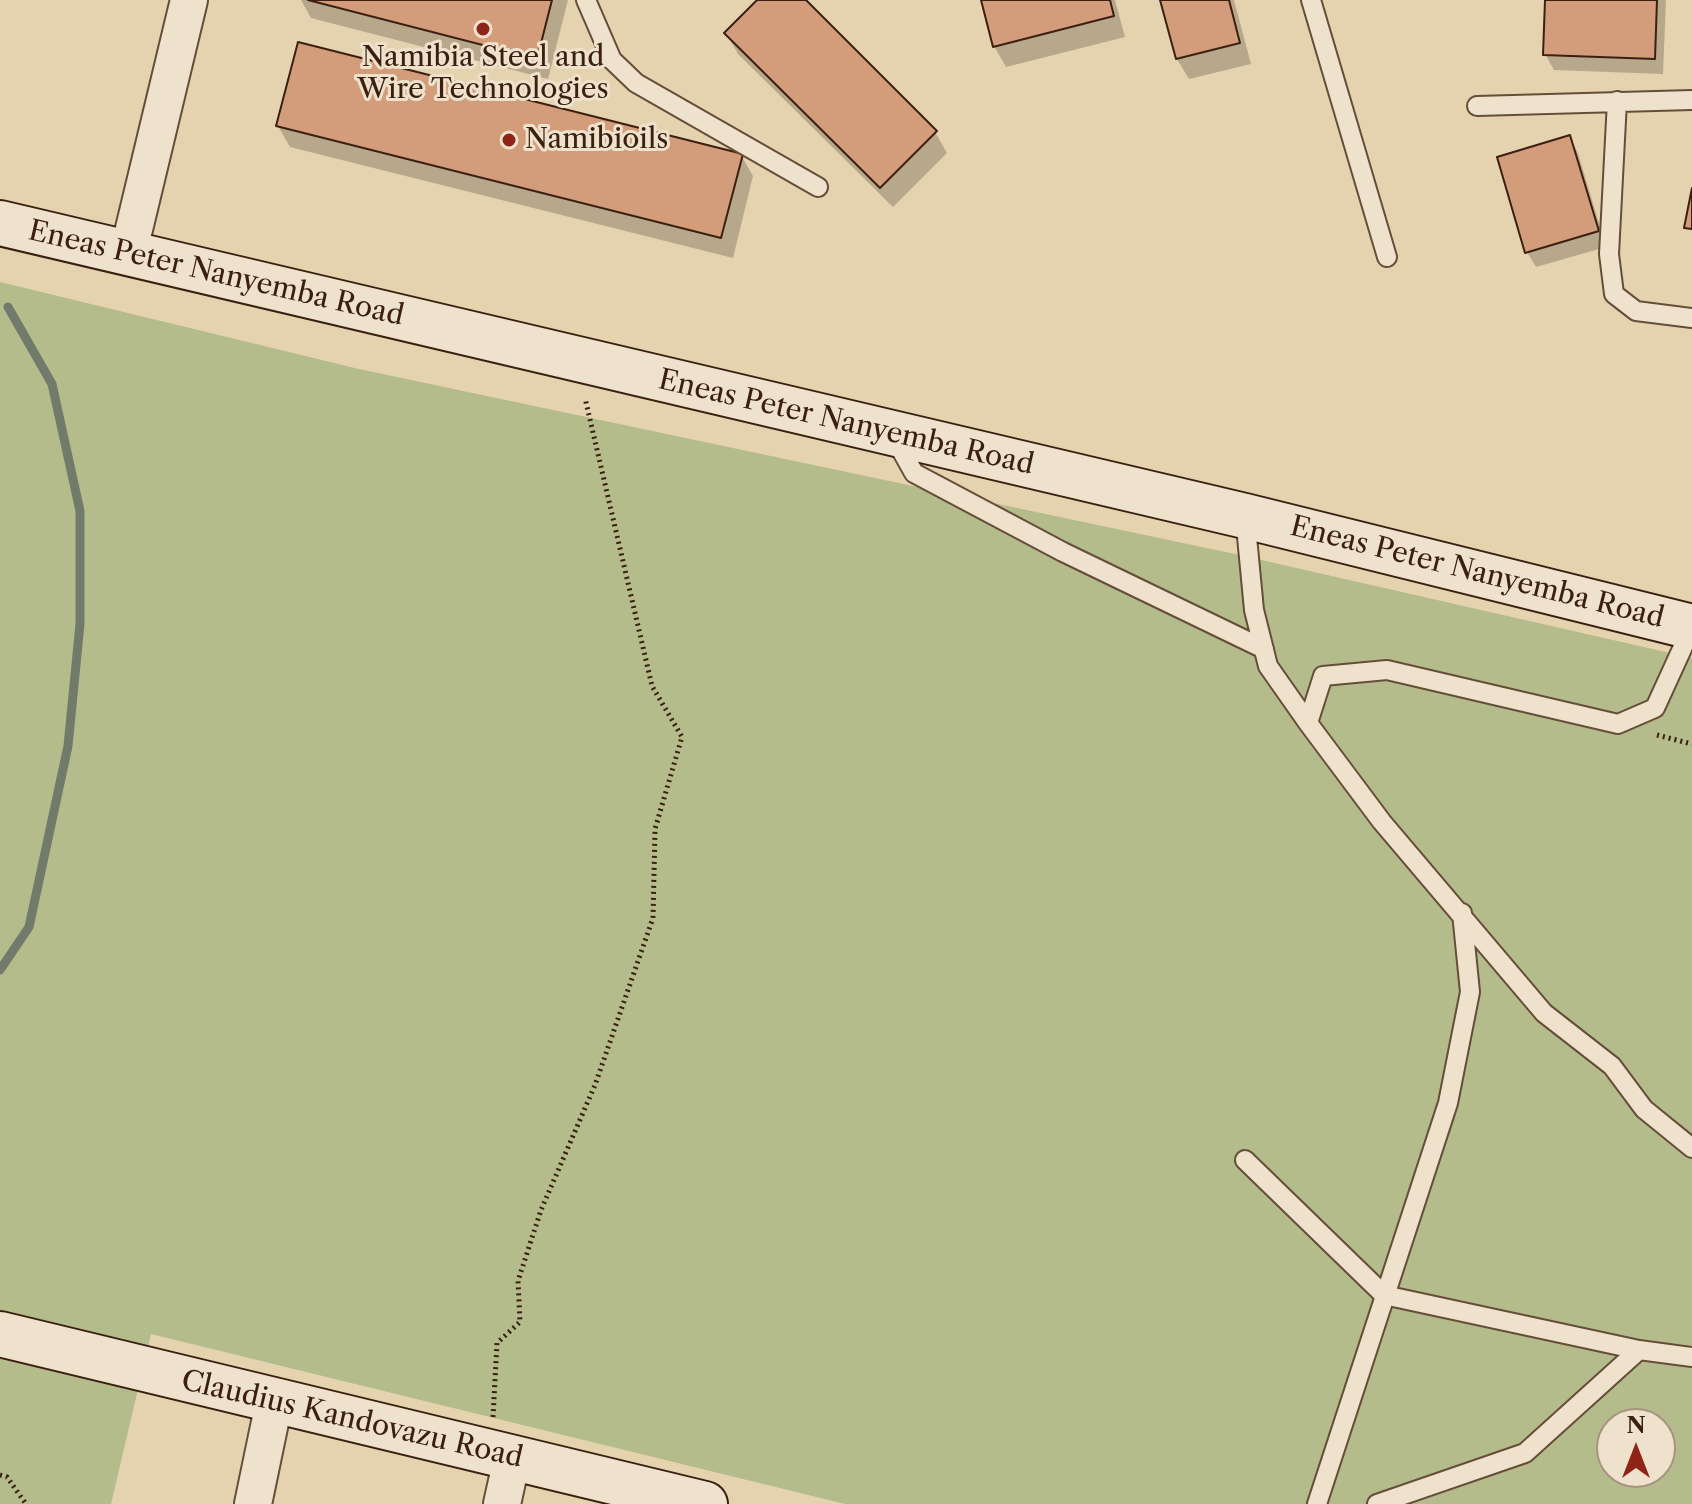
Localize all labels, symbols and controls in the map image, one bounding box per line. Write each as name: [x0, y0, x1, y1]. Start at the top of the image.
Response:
marker: Namibia Steel and Wire Technologies: [474, 20, 492, 38]
place label: Namibia Steel and Wire Technologies: [357, 41, 609, 107]
place label: Namibioils: [525, 123, 668, 157]
marker: Namibioils: [500, 131, 518, 149]
street label: Eneas Peter Nanyemba Road: [25, 214, 407, 334]
street label: Eneas Peter Nanyemba Road: [655, 363, 1037, 483]
street label: Eneas Peter Nanyemba Road: [1287, 510, 1667, 636]
street label: Claudius Kandovazu Road: [178, 1364, 526, 1476]
north arrow: [1596, 1408, 1676, 1488]
text: N: [1626, 1412, 1646, 1439]

